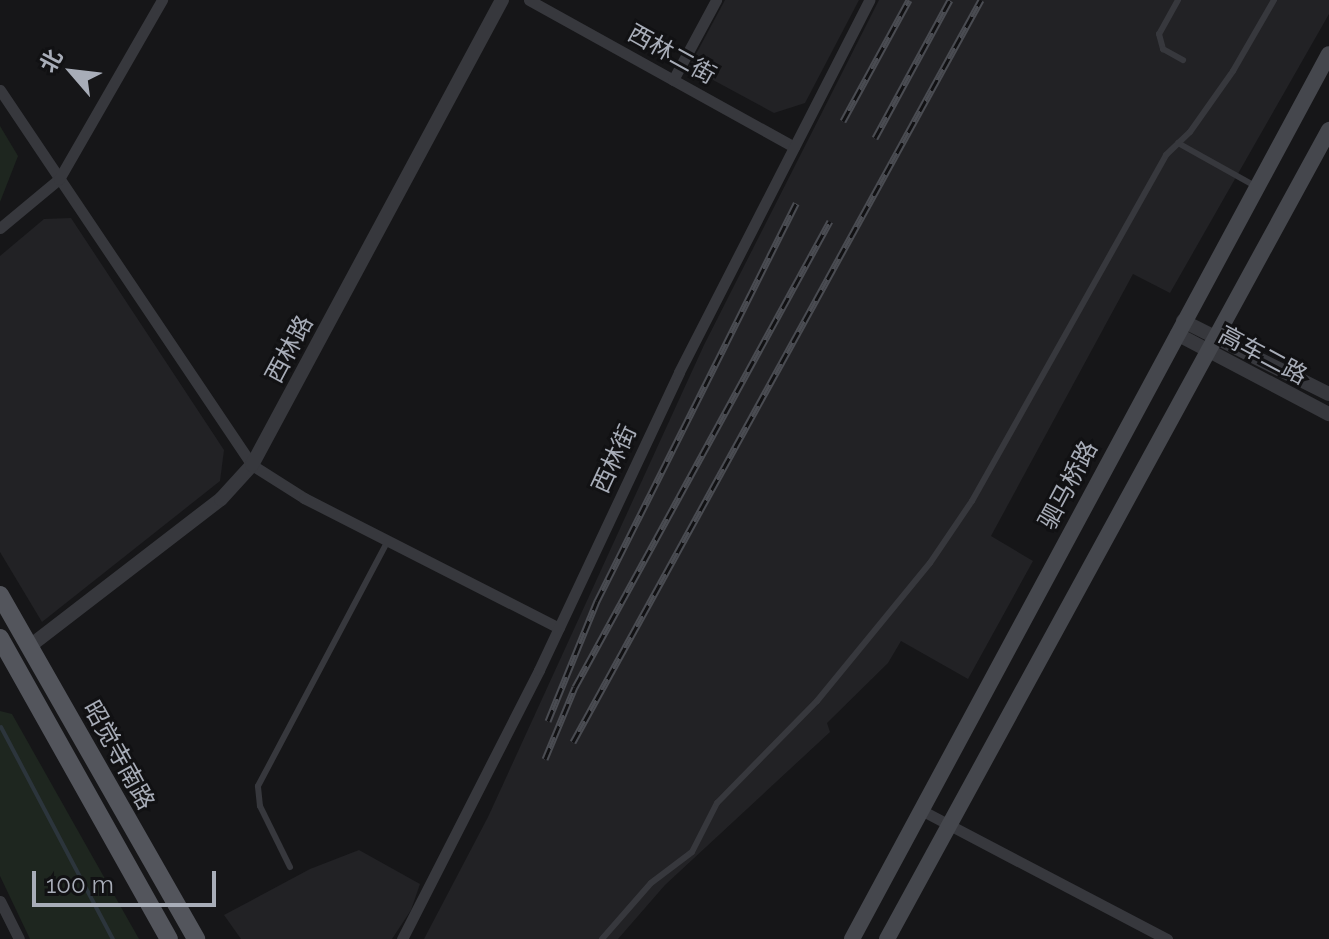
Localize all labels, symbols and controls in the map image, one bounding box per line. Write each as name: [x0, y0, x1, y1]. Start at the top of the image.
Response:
street label: 西林二街: [623, 18, 721, 90]
north arrow: [32, 32, 112, 112]
text: 北: [34, 45, 67, 77]
street label: 西林路: [259, 310, 319, 388]
street label: 高车二路: [1214, 320, 1312, 390]
street label: 西林街: [586, 420, 642, 498]
street label: 驷马桥路: [1033, 436, 1103, 534]
street label: 昭觉寺南路: [77, 696, 161, 814]
scale bar: [36, 855, 220, 905]
text: 100 m: [46, 870, 114, 899]

